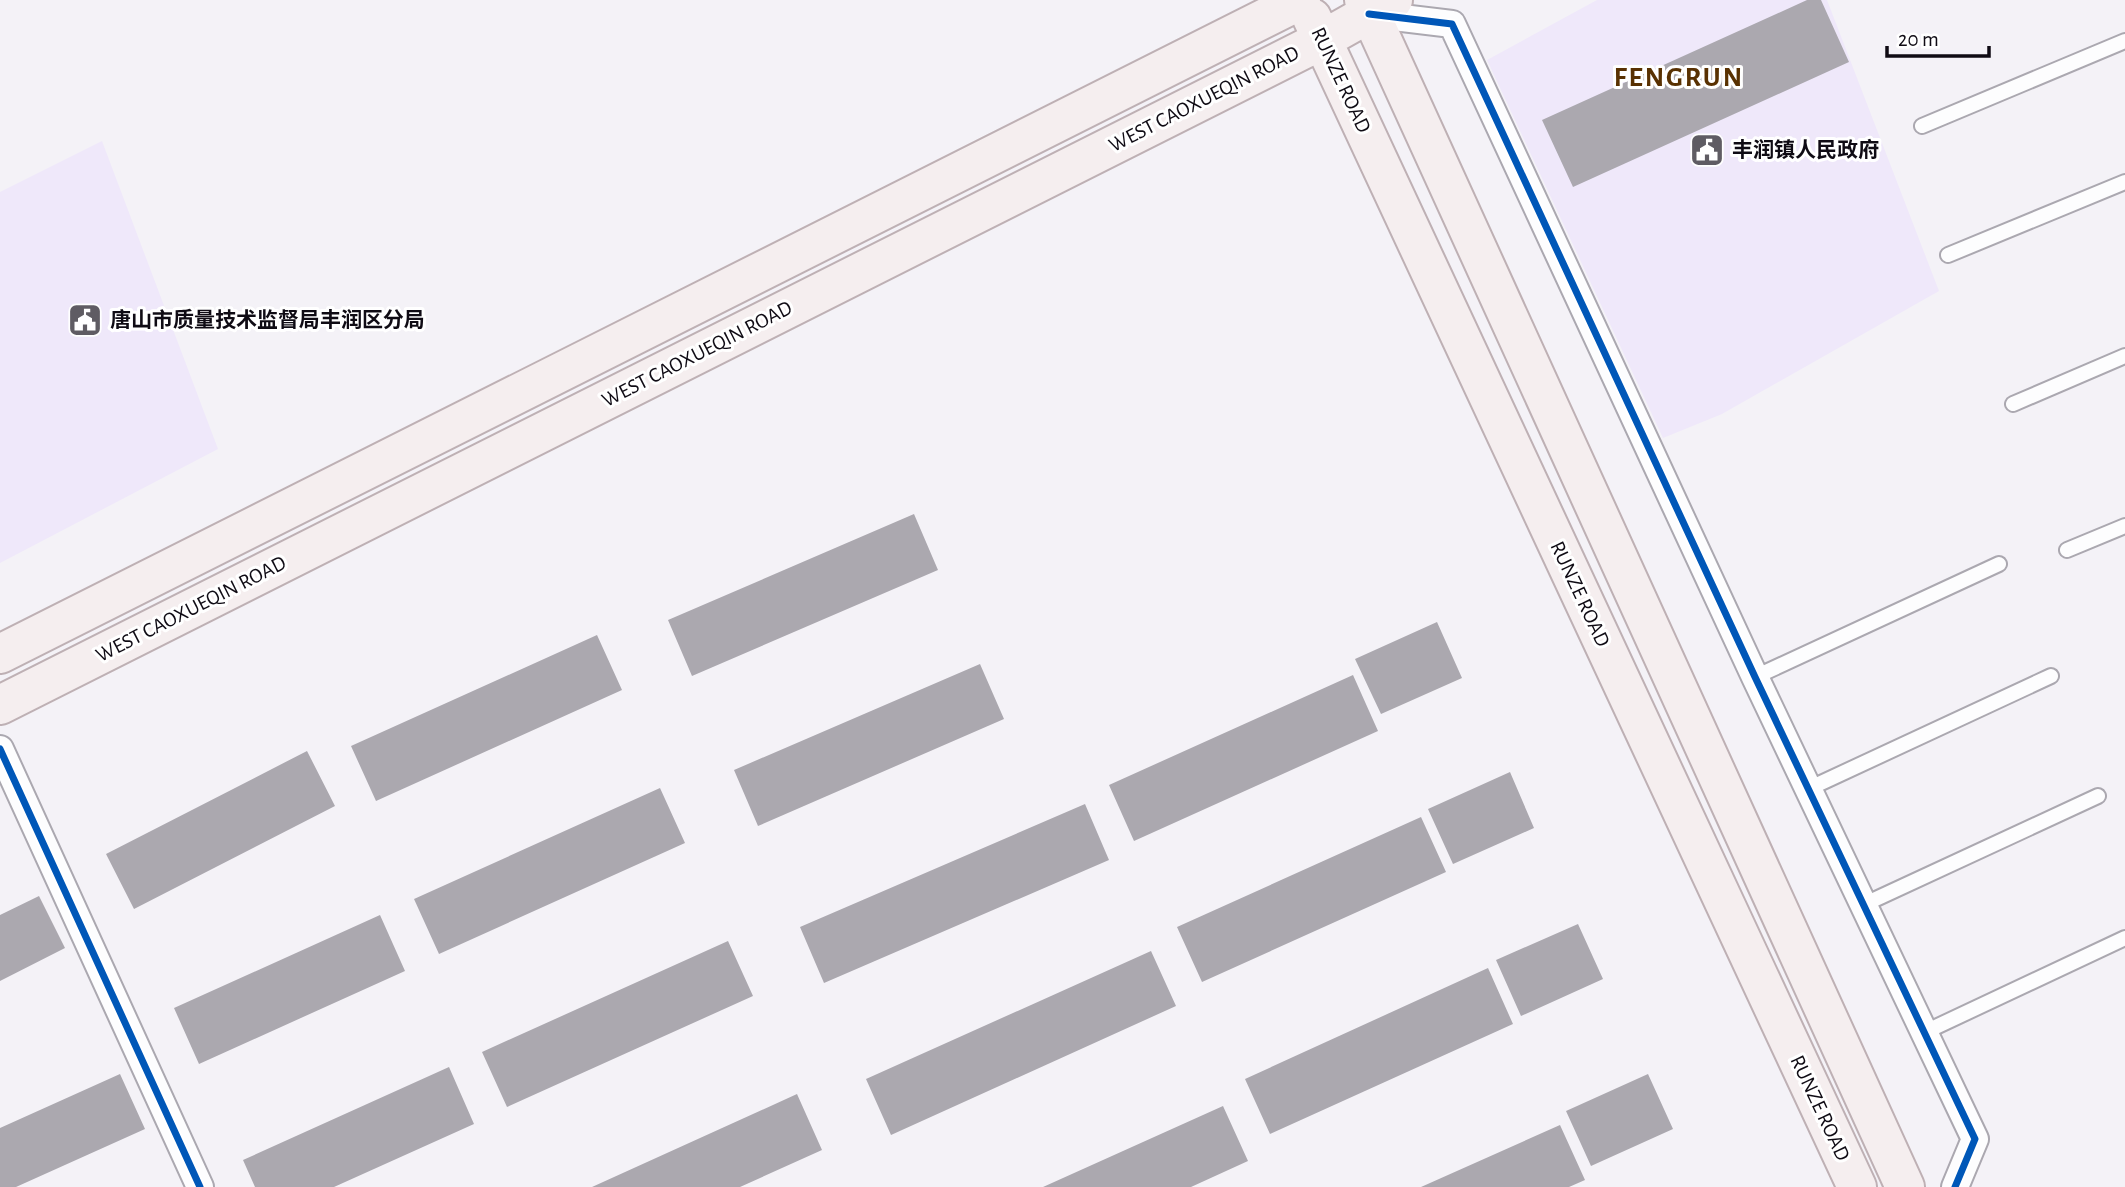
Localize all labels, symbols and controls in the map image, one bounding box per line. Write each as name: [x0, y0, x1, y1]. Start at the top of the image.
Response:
scale bar: [1887, 14, 1988, 58]
street label: RUNZE ROAD: [1307, 24, 1375, 136]
text: 20 m: [1898, 29, 1939, 50]
street label: WEST CAOXUEQIN ROAD: [1106, 42, 1302, 156]
district label: FENGRUN: [1614, 64, 1744, 92]
public building icon: 丰润镇人民政府: [1688, 131, 1726, 169]
place label: 丰润镇人民政府: [1732, 138, 1879, 161]
street label: WEST CAOXUEQIN ROAD: [599, 297, 795, 411]
public building icon: 唐山市质量技术监督局丰润区分局: [66, 301, 104, 339]
place label: 唐山市质量技术监督局丰润区分局: [110, 308, 425, 331]
street label: RUNZE ROAD: [1546, 538, 1614, 650]
street label: WEST CAOXUEQIN ROAD: [93, 552, 289, 666]
street label: RUNZE ROAD: [1786, 1052, 1854, 1164]

